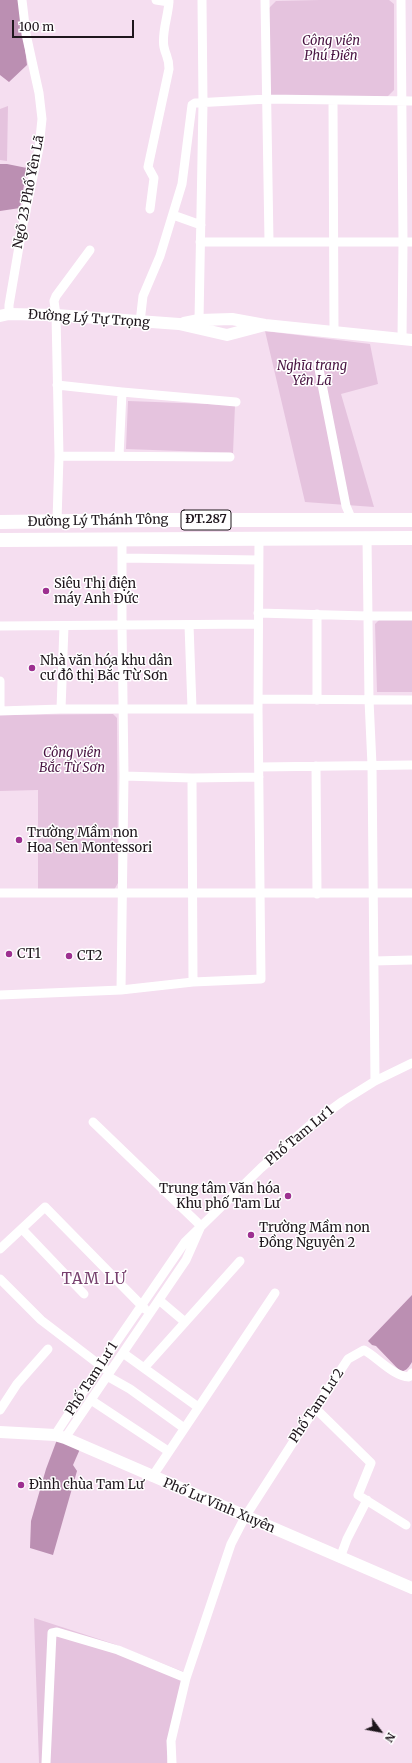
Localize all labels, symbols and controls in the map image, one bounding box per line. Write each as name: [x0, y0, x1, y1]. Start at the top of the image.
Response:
scale bar: [14, 12, 136, 38]
text: 100 m: [19, 19, 54, 34]
park label: Công viên Phú Điền: [302, 33, 360, 64]
street label: Ngõ 23 Phố Yên Lã: [10, 134, 48, 250]
street label: Đường Lý Tự Trọng: [28, 307, 150, 331]
park label: Nghĩa trang Yên Lã: [277, 358, 347, 389]
road number: ĐT.287: [181, 510, 231, 530]
street label: Đường Lý Thánh Tông: [27, 512, 169, 530]
place label: Siêu Thị điện máy Anh Đức: [54, 576, 139, 607]
marker: Siêu Thị điện máy Anh Đức: [41, 586, 51, 596]
place label: Nhà văn hóa khu dân cư đô thị Bắc Từ Sơn: [40, 653, 172, 684]
marker: Nhà văn hóa khu dân cư đô thị Bắc Từ Sơn: [27, 663, 37, 673]
park label: Công viên Bắc Từ Sơn: [39, 745, 105, 776]
place label: Trường Mầm non Hoa Sen Montessori: [27, 825, 152, 856]
marker: Trường Mầm non Hoa Sen Montessori: [14, 835, 24, 845]
place label: CT1: [17, 946, 41, 962]
place label: CT2: [77, 948, 102, 964]
marker: CT1: [4, 949, 14, 959]
marker: CT2: [64, 951, 74, 961]
street label: Phố Tam Lư 1: [263, 1103, 337, 1169]
place label: Trung tâm Văn hóa Khu phố Tam Lư: [159, 1181, 280, 1212]
marker: Trung tâm Văn hóa Khu phố Tam Lư: [283, 1191, 293, 1201]
place label: Trường Mầm non Đồng Nguyên 2: [259, 1220, 370, 1251]
marker: Trường Mầm non Đồng Nguyên 2: [246, 1230, 256, 1240]
district label: TAM LƯ: [61, 1271, 127, 1289]
street label: Phố Tam Lư 1: [63, 1339, 121, 1419]
street label: Phố Tam Lư 2: [286, 1366, 348, 1446]
street label: Phố Lư Vĩnh Xuyên: [161, 1475, 277, 1537]
place label: Đình chùa Tam Lư: [29, 1477, 144, 1493]
marker: Đình chùa Tam Lư: [16, 1480, 26, 1490]
north arrow: [360, 1711, 400, 1751]
text: N: [382, 1730, 398, 1745]

